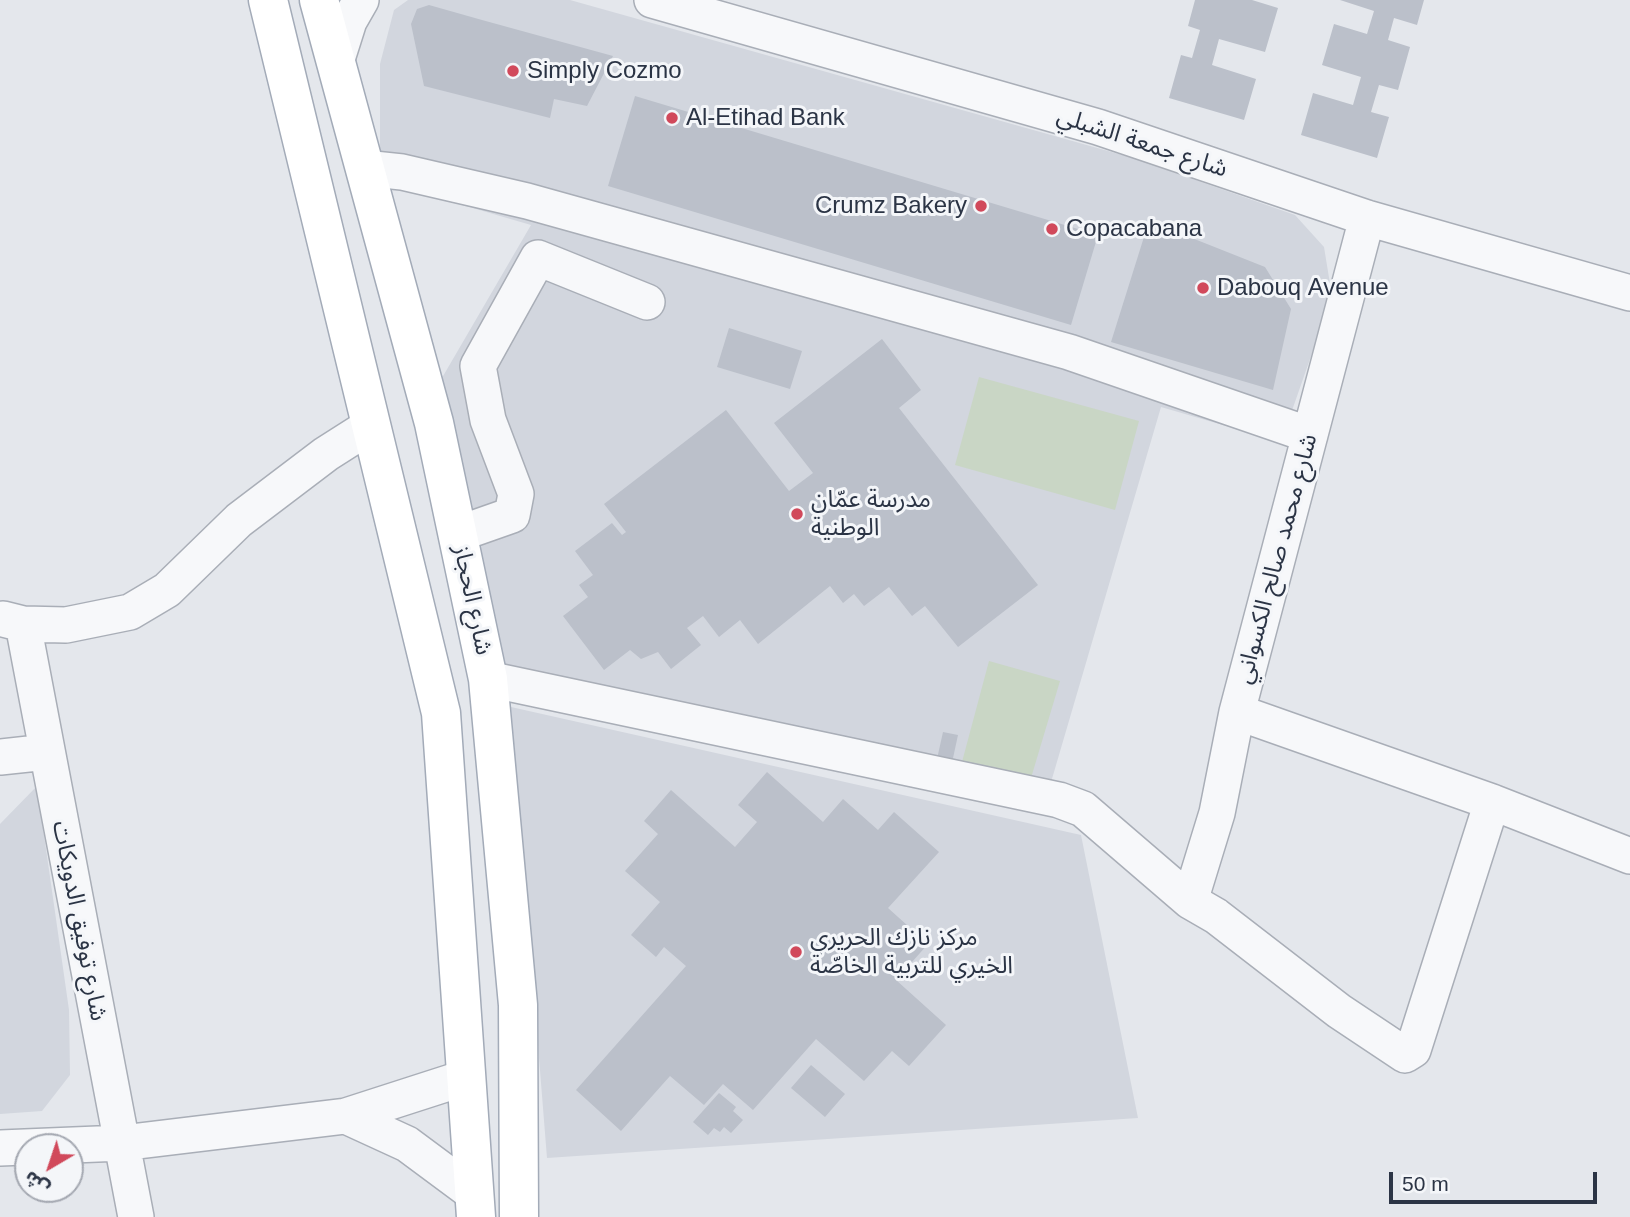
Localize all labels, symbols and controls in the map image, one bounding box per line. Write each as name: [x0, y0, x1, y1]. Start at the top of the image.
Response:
place label: Simply Cozmo: [527, 57, 682, 85]
marker: Simply Cozmo: [505, 63, 521, 79]
street label: شارع جمعة الشبلي: [1053, 102, 1231, 184]
place label: Al-Etihad Bank: [686, 104, 845, 132]
marker: Al-Etihad Bank: [664, 110, 680, 126]
place label: Crumz Bakery: [815, 192, 967, 220]
marker: Crumz Bakery: [973, 198, 989, 214]
place label: Copacabana: [1066, 215, 1202, 243]
marker: Copacabana: [1044, 221, 1060, 237]
place label: Dabouq Avenue: [1217, 274, 1389, 302]
marker: Dabouq Avenue: [1195, 280, 1211, 296]
street label: شارع محمد صالح الكسواني: [1230, 431, 1324, 687]
place label: مدرسة عمّان الوطنية: [811, 486, 931, 542]
marker: مدرسة عمّان الوطنية: [789, 506, 805, 522]
street label: شارع الحجاز: [446, 542, 498, 658]
street label: شارع توفيق الدويكات: [45, 818, 113, 1024]
place label: مركز نازك الحريري الخيري للتربية الخاصّة: [810, 924, 1013, 980]
marker: مركز نازك الحريري الخيري للتربية الخاصّة: [788, 944, 804, 960]
north arrow: [14, 1133, 84, 1203]
scale bar: [1392, 1158, 1600, 1202]
text: ش: [20, 1167, 53, 1200]
text: 50 m: [1402, 1172, 1449, 1195]

